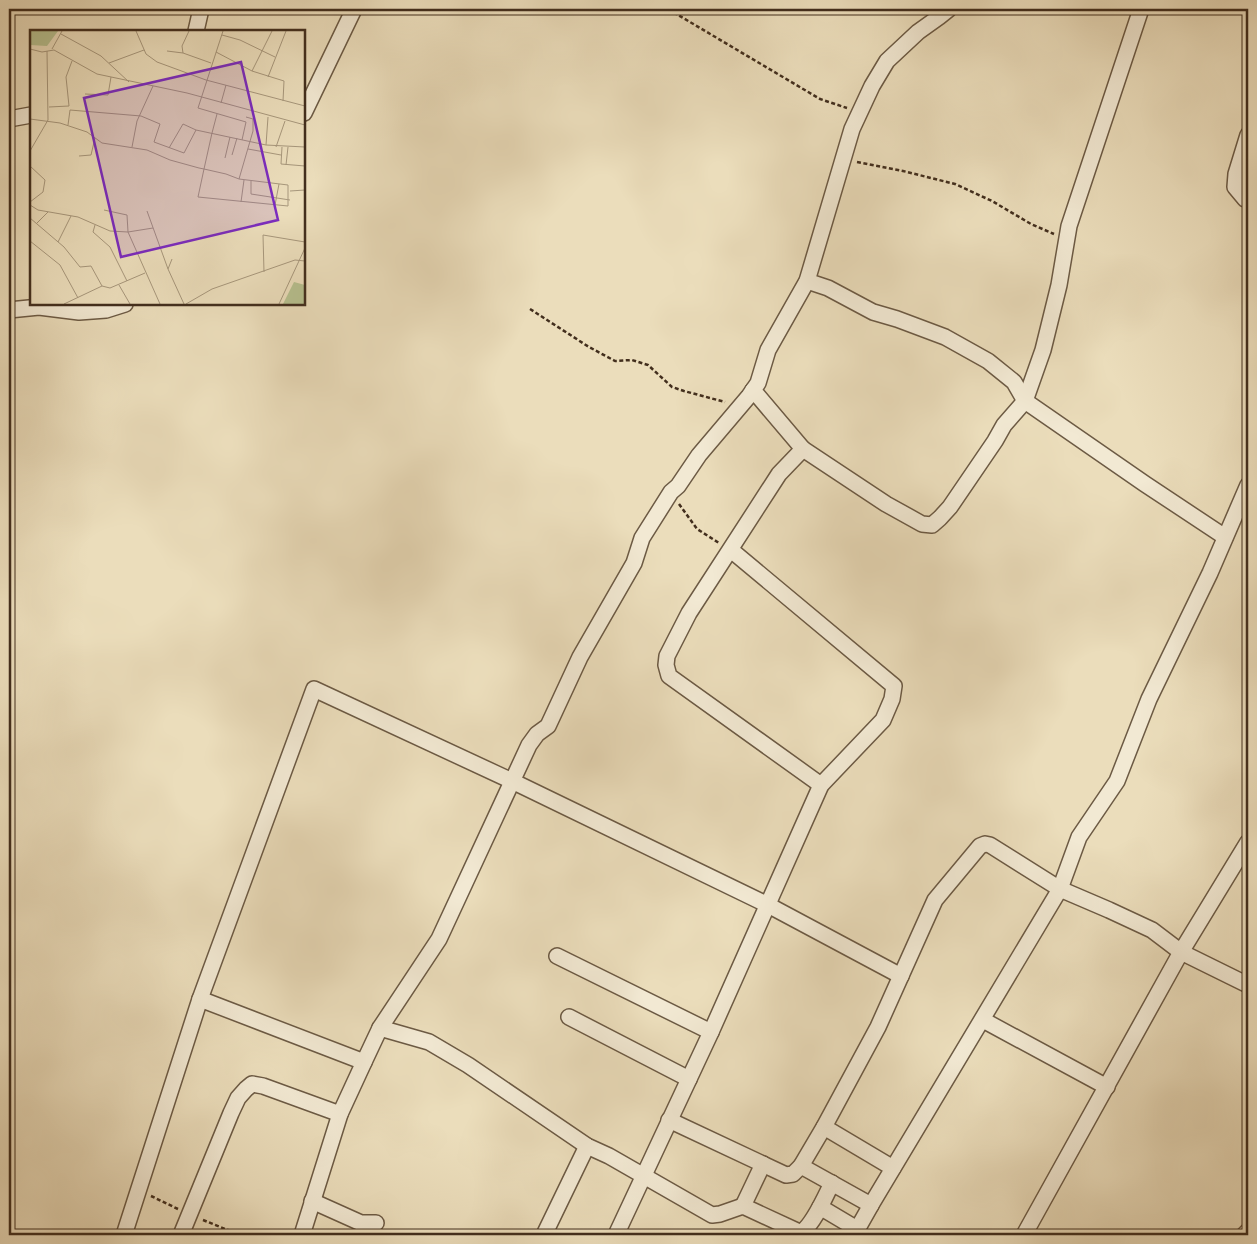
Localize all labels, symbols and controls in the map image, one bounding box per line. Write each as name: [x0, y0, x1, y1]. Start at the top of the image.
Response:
inset map: [30, 30, 305, 305]

